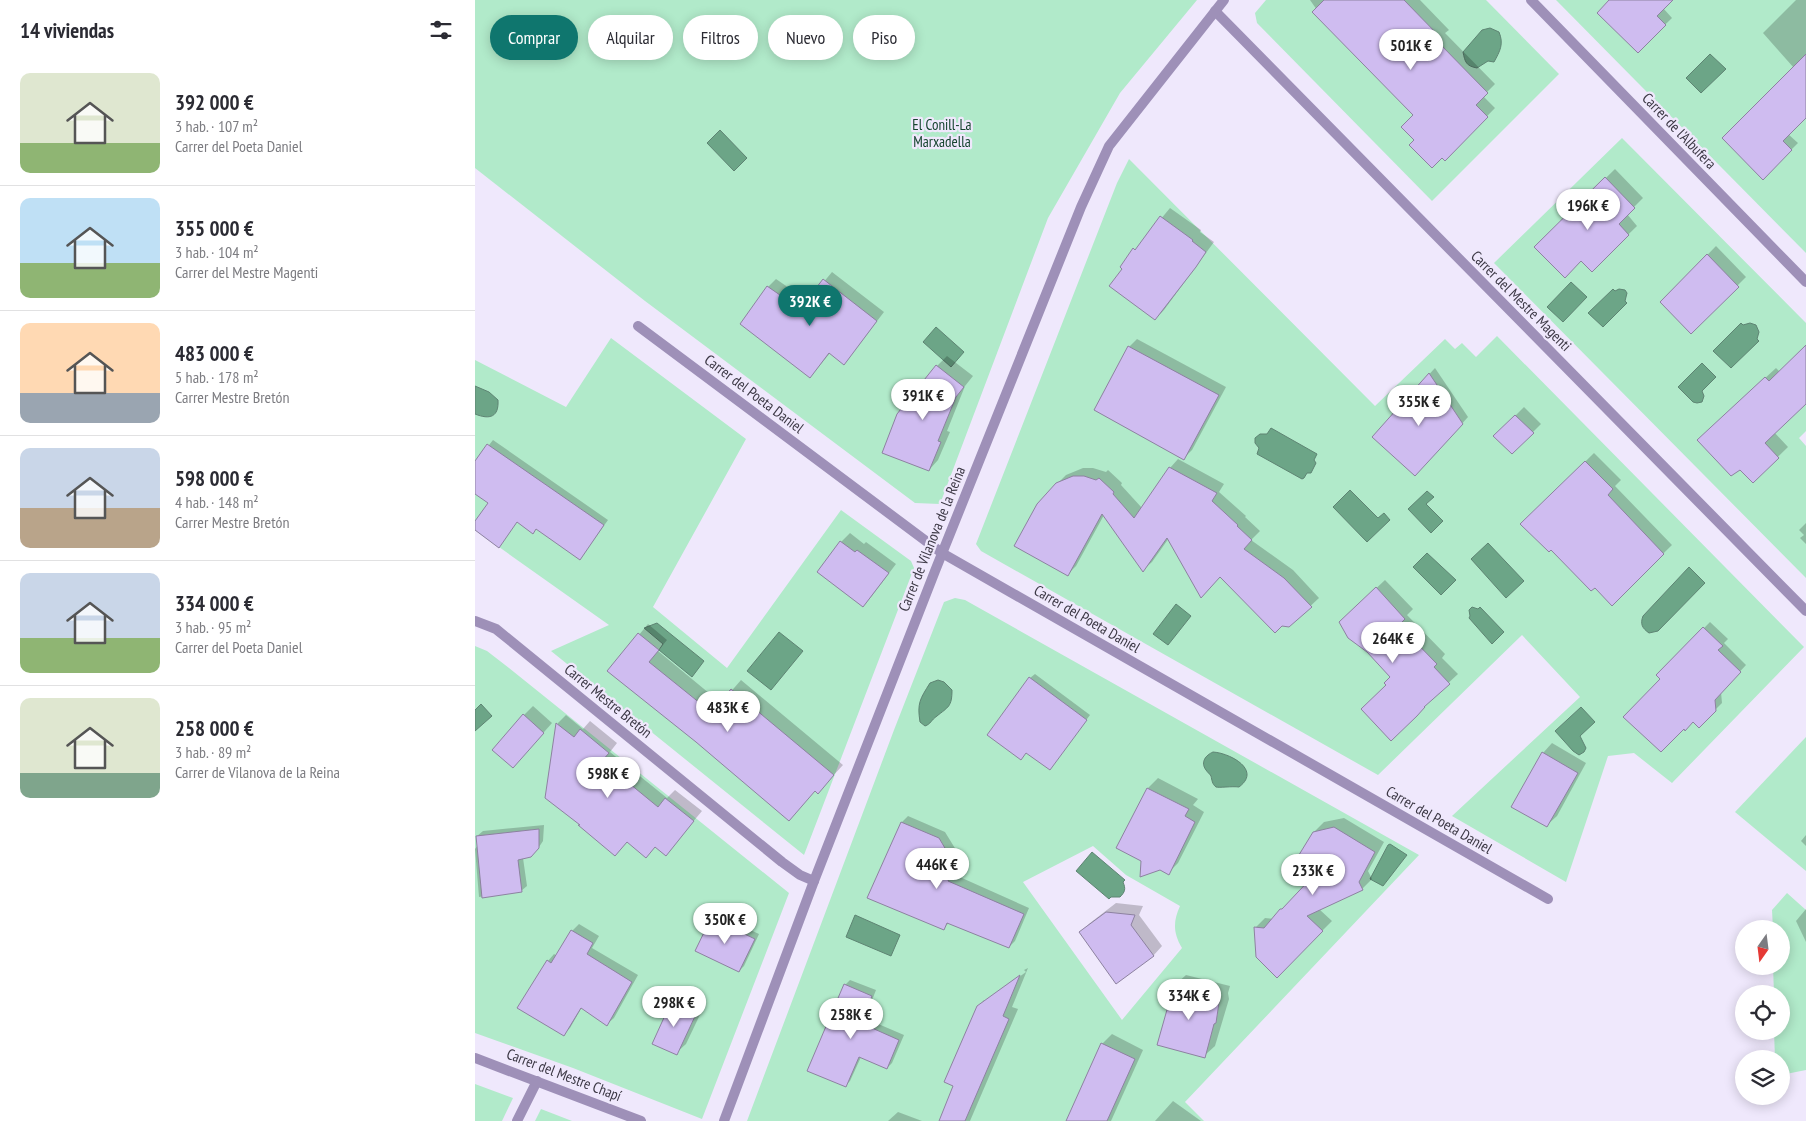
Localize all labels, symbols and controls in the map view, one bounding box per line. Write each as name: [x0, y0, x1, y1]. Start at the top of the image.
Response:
chip: Comprar: [490, 15, 578, 60]
chip: Alquilar: [588, 15, 673, 60]
chip: Filtros: [683, 15, 758, 60]
chip: Nuevo: [768, 15, 843, 60]
chip: Piso: [853, 15, 915, 60]
icon: filters: [427, 16, 455, 44]
text: 14 viviendas: [20, 17, 114, 44]
pin: 501K €: [1370, 28, 1452, 71]
text: 501K €: [1390, 35, 1432, 55]
text: 392 000 €: [175, 89, 254, 116]
street label: Carrer de l'Albufera: [1638, 89, 1720, 173]
icon: home: [60, 93, 120, 153]
park label: El Conill-La Marxadella: [912, 115, 972, 151]
text: 3 hab. · 107 m²: [175, 116, 258, 136]
text: Carrer del Poeta Daniel: [175, 136, 302, 156]
pin: 196K €: [1547, 188, 1629, 231]
text: 196K €: [1567, 195, 1609, 215]
text: 355 000 €: [175, 215, 254, 242]
icon: home: [60, 218, 120, 278]
text: 3 hab. · 104 m²: [175, 242, 259, 262]
street label: Carrer del Mestre Magenti: [1467, 246, 1576, 355]
text: Carrer del Mestre Magenti: [175, 262, 318, 282]
pin: 392K €: [769, 284, 851, 327]
text: 392K €: [789, 291, 831, 311]
text: 483 000 €: [175, 340, 254, 367]
icon: home: [60, 343, 120, 403]
street label: Carrer del Poeta Daniel: [701, 350, 808, 437]
text: 5 hab. · 178 m²: [175, 367, 259, 387]
pin: 391K €: [882, 378, 964, 421]
pin: 355K €: [1378, 384, 1460, 427]
text: 391K €: [902, 385, 944, 405]
text: Carrer Mestre Bretón: [175, 387, 289, 407]
text: 355K €: [1398, 391, 1440, 411]
street label: Carrer de Vilanova de la Reina: [894, 464, 969, 614]
text: 598 000 €: [175, 465, 254, 492]
icon: home: [60, 468, 120, 528]
text: 4 hab. · 148 m²: [175, 492, 259, 512]
text: Carrer Mestre Bretón: [175, 512, 289, 532]
street label: Carrer del Poeta Daniel: [1031, 580, 1144, 657]
text: 334 000 €: [175, 590, 254, 617]
icon: home: [60, 593, 120, 653]
text: 3 hab. · 95 m²: [175, 617, 251, 637]
pin: 264K €: [1352, 622, 1434, 664]
text: 264K €: [1372, 628, 1414, 648]
text: Carrer del Poeta Daniel: [175, 637, 302, 657]
street label: Carrer Mestre Bretón: [561, 659, 656, 742]
pin: 483K €: [687, 690, 769, 733]
text: 483K €: [707, 697, 749, 717]
text: 258 000 €: [175, 715, 254, 742]
icon: home: [60, 718, 120, 778]
text: 3 hab. · 89 m²: [175, 742, 251, 762]
pin: 598K €: [567, 756, 649, 799]
text: Carrer de Vilanova de la Reina: [175, 762, 340, 782]
text: 598K €: [587, 763, 629, 783]
street label: Carrer del Poeta Daniel: [1383, 781, 1496, 858]
pin: 446K €: [896, 848, 978, 890]
text: 446K €: [916, 854, 958, 874]
pin: 233K €: [1272, 854, 1354, 896]
text: 233K €: [1292, 860, 1334, 880]
pin: 350K €: [684, 902, 766, 945]
text: 350K €: [704, 909, 746, 929]
north arrow: [1735, 920, 1790, 975]
map controls: [1735, 920, 1790, 1105]
pin: 334K €: [1148, 978, 1230, 1021]
text: 334K €: [1168, 985, 1210, 1005]
button: locate: [1735, 985, 1790, 1040]
pin: 298K €: [633, 986, 715, 1028]
text: 298K €: [653, 992, 695, 1012]
pin: 258K €: [810, 998, 892, 1040]
text: 258K €: [830, 1004, 872, 1024]
street label: Carrer del Mestre Chapí: [504, 1044, 625, 1105]
button: layers: [1735, 1050, 1790, 1105]

